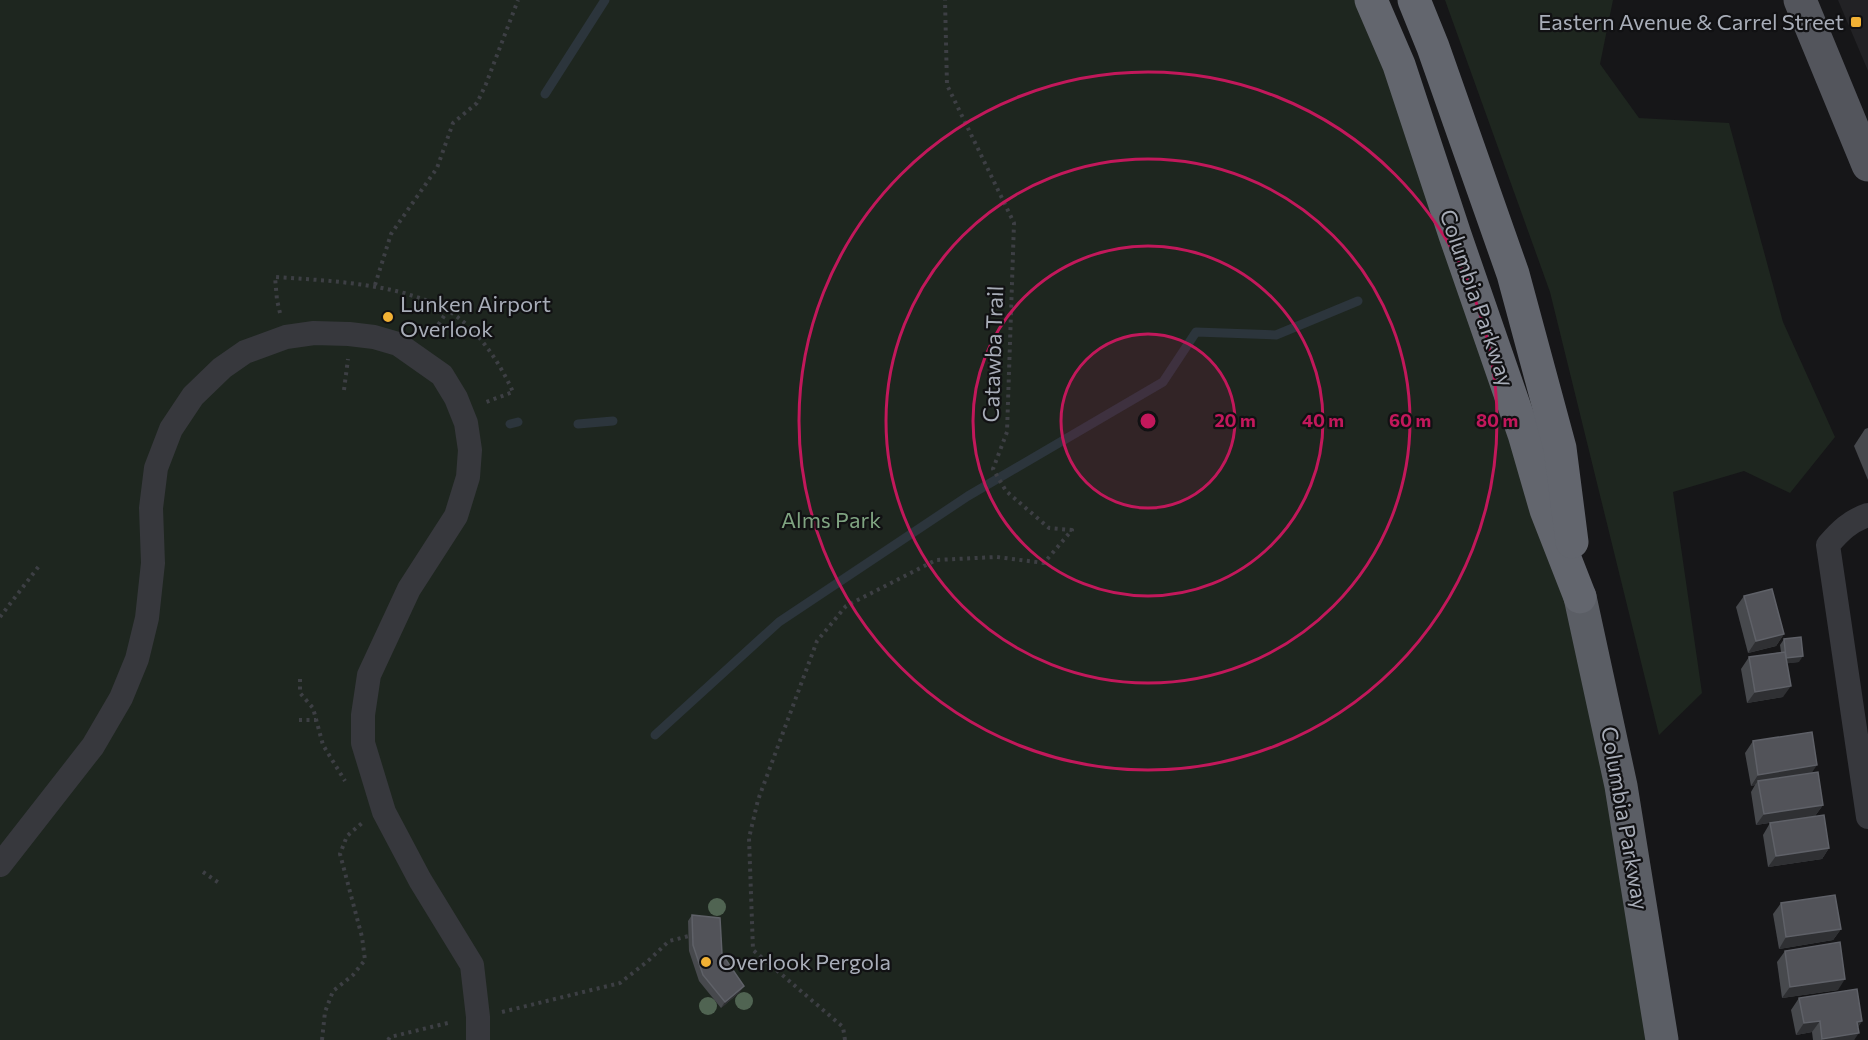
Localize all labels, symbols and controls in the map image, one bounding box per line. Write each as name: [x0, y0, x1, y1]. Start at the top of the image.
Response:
place label: Eastern Avenue & Carrel Street: [1538, 8, 1844, 35]
marker: Eastern Avenue & Carrel Street: [1849, 15, 1863, 29]
street label: Columbia Parkway: [1434, 206, 1520, 390]
street label: Catawba Trail: [977, 285, 1008, 423]
place label: Lunken Airport Overlook: [400, 290, 551, 342]
marker: Lunken Airport Overlook: [381, 310, 395, 324]
text: 20 m: [1214, 409, 1256, 431]
text: 40 m: [1302, 409, 1344, 431]
text: 60 m: [1389, 409, 1431, 431]
text: 80 m: [1476, 409, 1518, 431]
centre of rings: [1138, 411, 1158, 431]
park label: Alms Park: [781, 506, 881, 533]
street label: Columbia Parkway: [1596, 724, 1655, 912]
place label: Overlook Pergola: [718, 948, 891, 975]
marker: Overlook Pergola: [699, 955, 713, 969]

